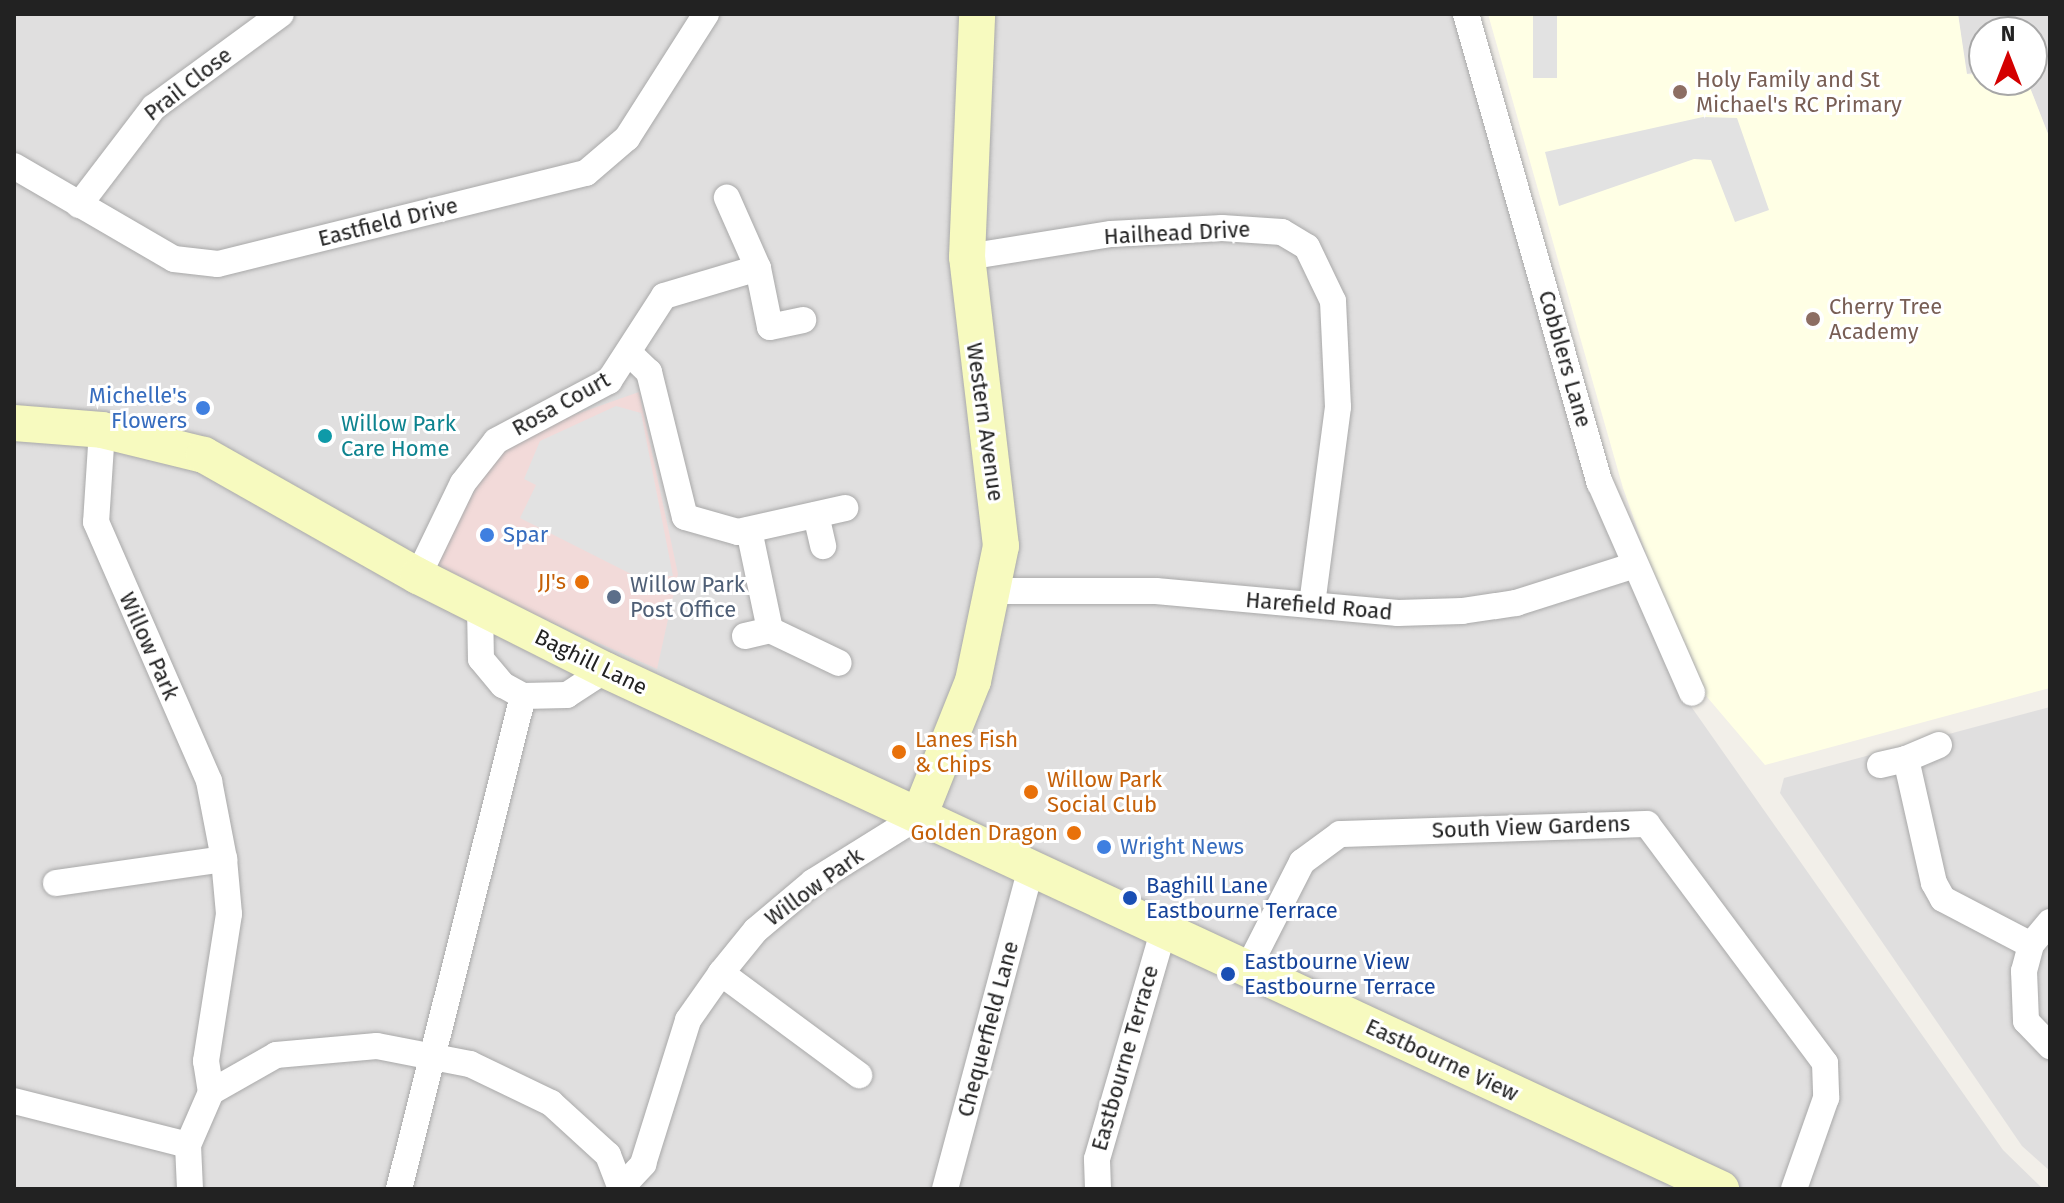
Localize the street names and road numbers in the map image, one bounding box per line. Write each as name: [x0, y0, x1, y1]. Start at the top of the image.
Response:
street label: Prail Close: [139, 42, 237, 126]
street label: Eastfield Drive: [315, 192, 461, 252]
street label: Hailhead Drive: [1103, 216, 1251, 250]
street label: Cobblers Lane: [1533, 288, 1597, 430]
street label: Western Avenue: [961, 341, 1009, 503]
street label: Rosa Court: [508, 366, 614, 442]
street label: Harefield Road: [1244, 586, 1394, 626]
street label: Willow Park: [114, 588, 184, 704]
street label: Baghill Lane: [530, 623, 652, 701]
street label: South View Gardens: [1431, 810, 1631, 844]
street label: Willow Park: [760, 843, 868, 931]
street label: Chequerfield Lane: [952, 938, 1024, 1120]
street label: Eastbourne Terrace: [1086, 962, 1164, 1154]
street label: Eastbourne View: [1361, 1013, 1523, 1107]

